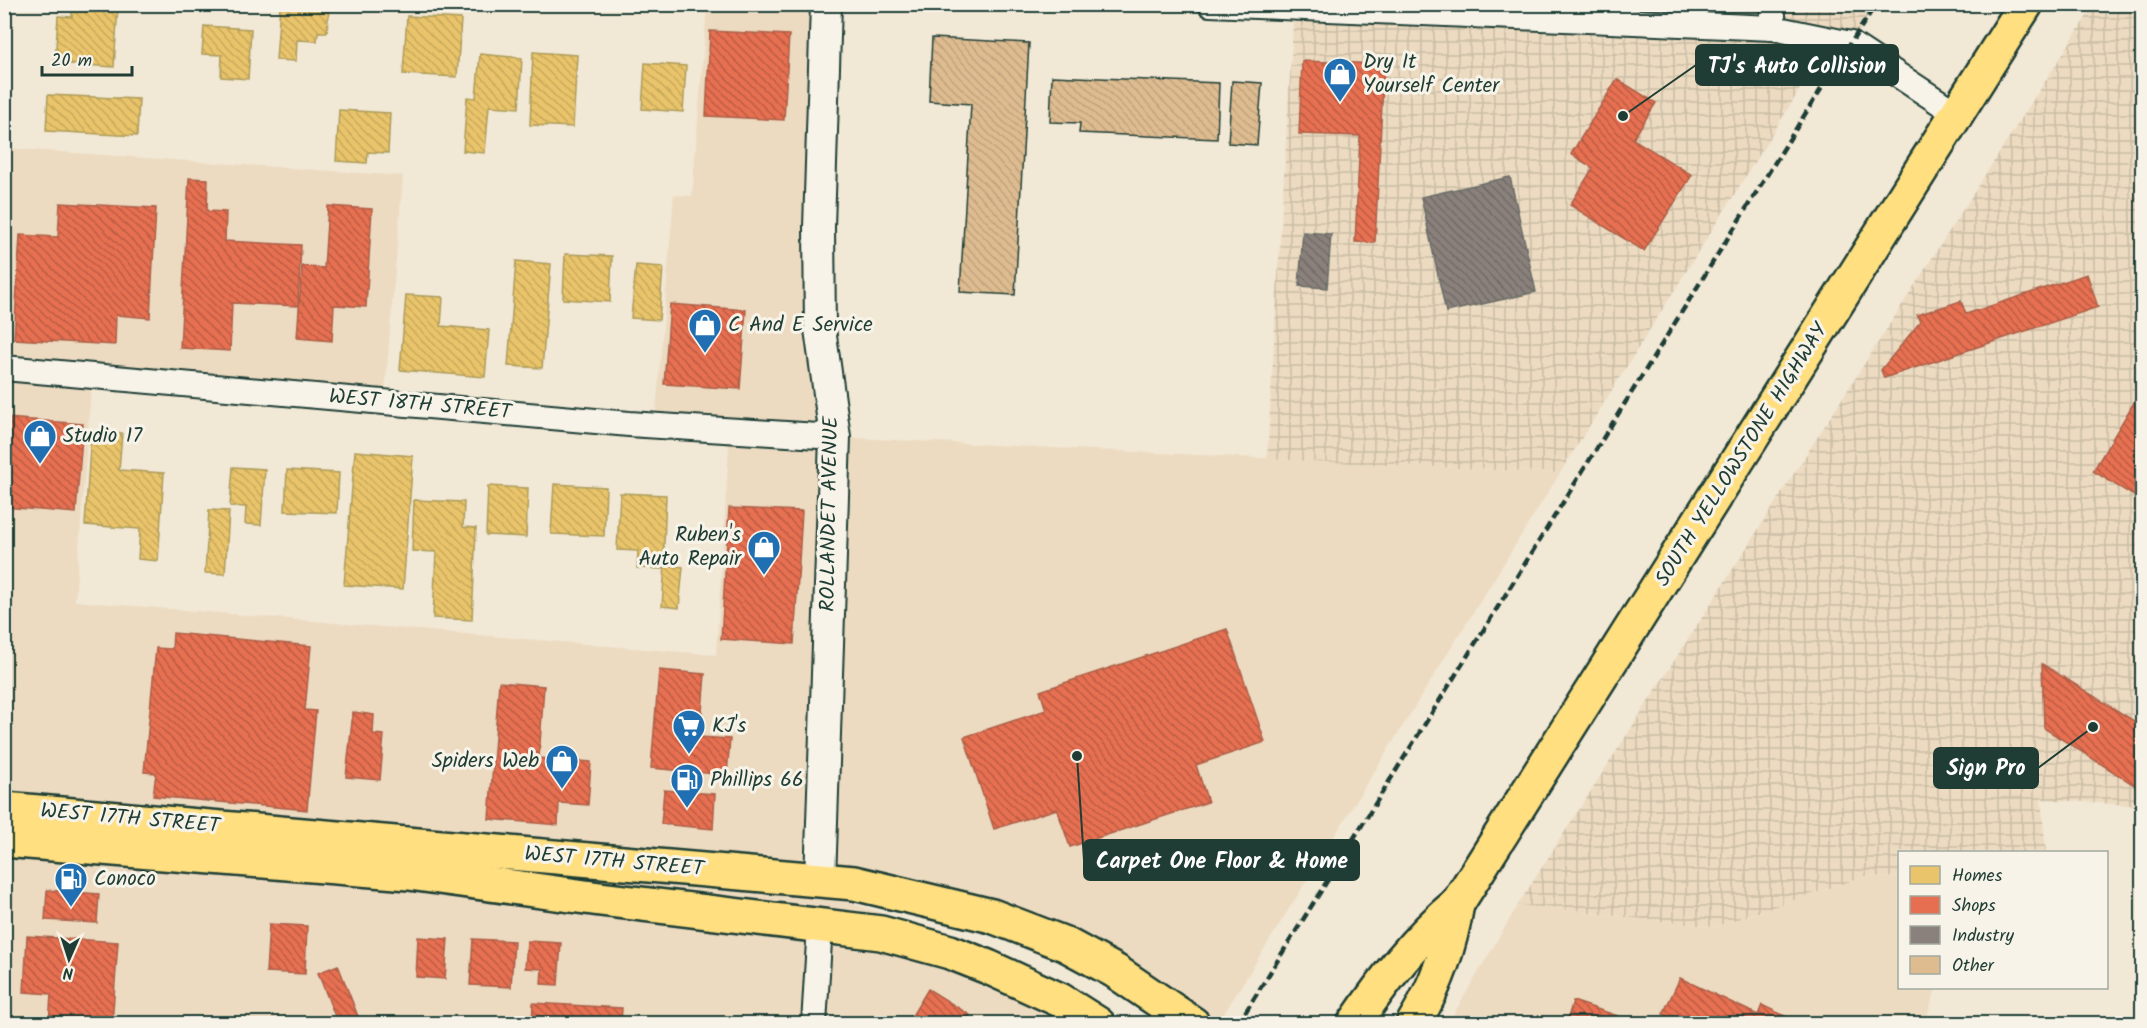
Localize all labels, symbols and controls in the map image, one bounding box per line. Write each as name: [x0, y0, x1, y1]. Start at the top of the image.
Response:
scale bar: [42, 39, 132, 77]
callout: TJ's Auto Collision: [1696, 45, 1898, 85]
place label: Dry It Yourself Center: [1363, 46, 1500, 103]
text: 20 m: [51, 47, 92, 76]
text: TJ's Auto Collision: [1708, 50, 1886, 85]
shop icon: Dry It Yourself Center: [1322, 56, 1358, 103]
shop icon: C And E Service: [687, 307, 723, 354]
place label: C And E Service: [728, 309, 873, 342]
street label: SOUTH YELLOWSTONE HIGHWAY: [1647, 316, 1838, 593]
street label: WEST 18TH STREET: [327, 381, 514, 430]
street label: ROLLANDET AVENUE: [812, 415, 848, 612]
shop icon: Studio 17: [22, 418, 58, 465]
place label: Studio 17: [63, 420, 143, 453]
place label: Ruben's Auto Repair: [639, 519, 742, 576]
shop icon: Ruben's Auto Repair: [746, 529, 782, 576]
supermarket icon: KJ's: [671, 708, 707, 755]
place label: KJ's: [712, 710, 746, 743]
shop icon: Spiders Web: [544, 743, 580, 790]
place label: Spiders Web: [432, 745, 539, 778]
callout: Sign Pro: [1934, 748, 2038, 788]
text: Sign Pro: [1946, 752, 2026, 787]
fuel station icon: Phillips 66: [669, 762, 705, 809]
place label: Phillips 66: [710, 764, 804, 797]
street label: WEST 17TH STREET: [39, 795, 223, 843]
street label: WEST 17TH STREET: [523, 838, 707, 886]
callout: Carpet One Floor & Home: [1084, 840, 1359, 880]
text: Carpet One Floor & Home: [1096, 845, 1348, 880]
legend: [1898, 851, 2108, 989]
fuel station icon: Conoco: [53, 861, 89, 908]
text: Homes: [1952, 862, 2003, 891]
place label: Conoco: [94, 863, 156, 896]
text: Shops: [1952, 892, 1996, 921]
text: Industry: [1952, 922, 2014, 951]
north arrow: [39, 929, 99, 989]
text: Other: [1952, 952, 1995, 981]
text: N: [63, 960, 74, 985]

